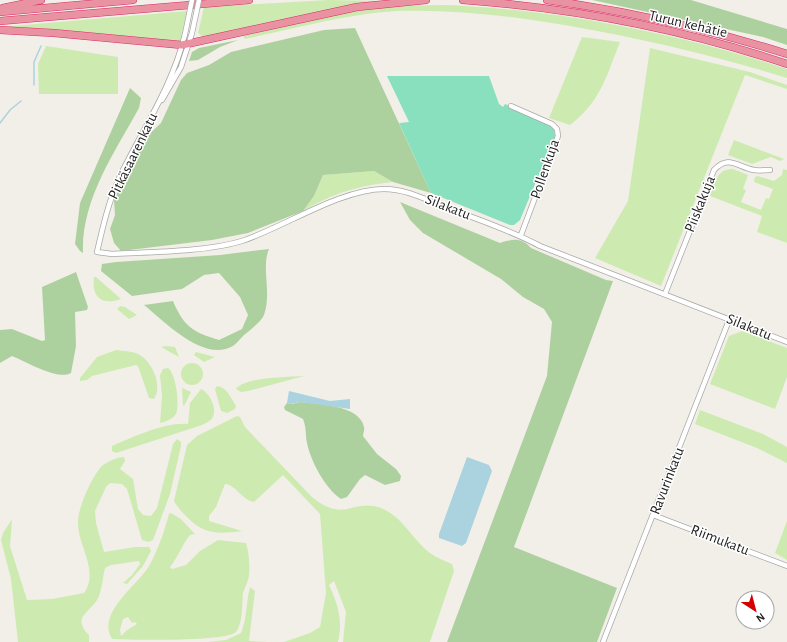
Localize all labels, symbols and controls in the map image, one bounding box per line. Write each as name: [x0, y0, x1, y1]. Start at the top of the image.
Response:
street label: Turun kehätie: [647, 8, 729, 40]
street label: Pitkäsaarenkatu: [106, 110, 161, 202]
street label: Pollenkuja: [528, 137, 562, 201]
street label: Piiskakuja: [682, 174, 718, 234]
street label: Silakatu: [423, 192, 473, 223]
street label: Silakatu: [724, 311, 774, 343]
street label: Ravurinkatu: [647, 445, 687, 517]
street label: Riimukatu: [689, 522, 752, 558]
north arrow: [735, 590, 775, 630]
text: N: [754, 611, 767, 624]

